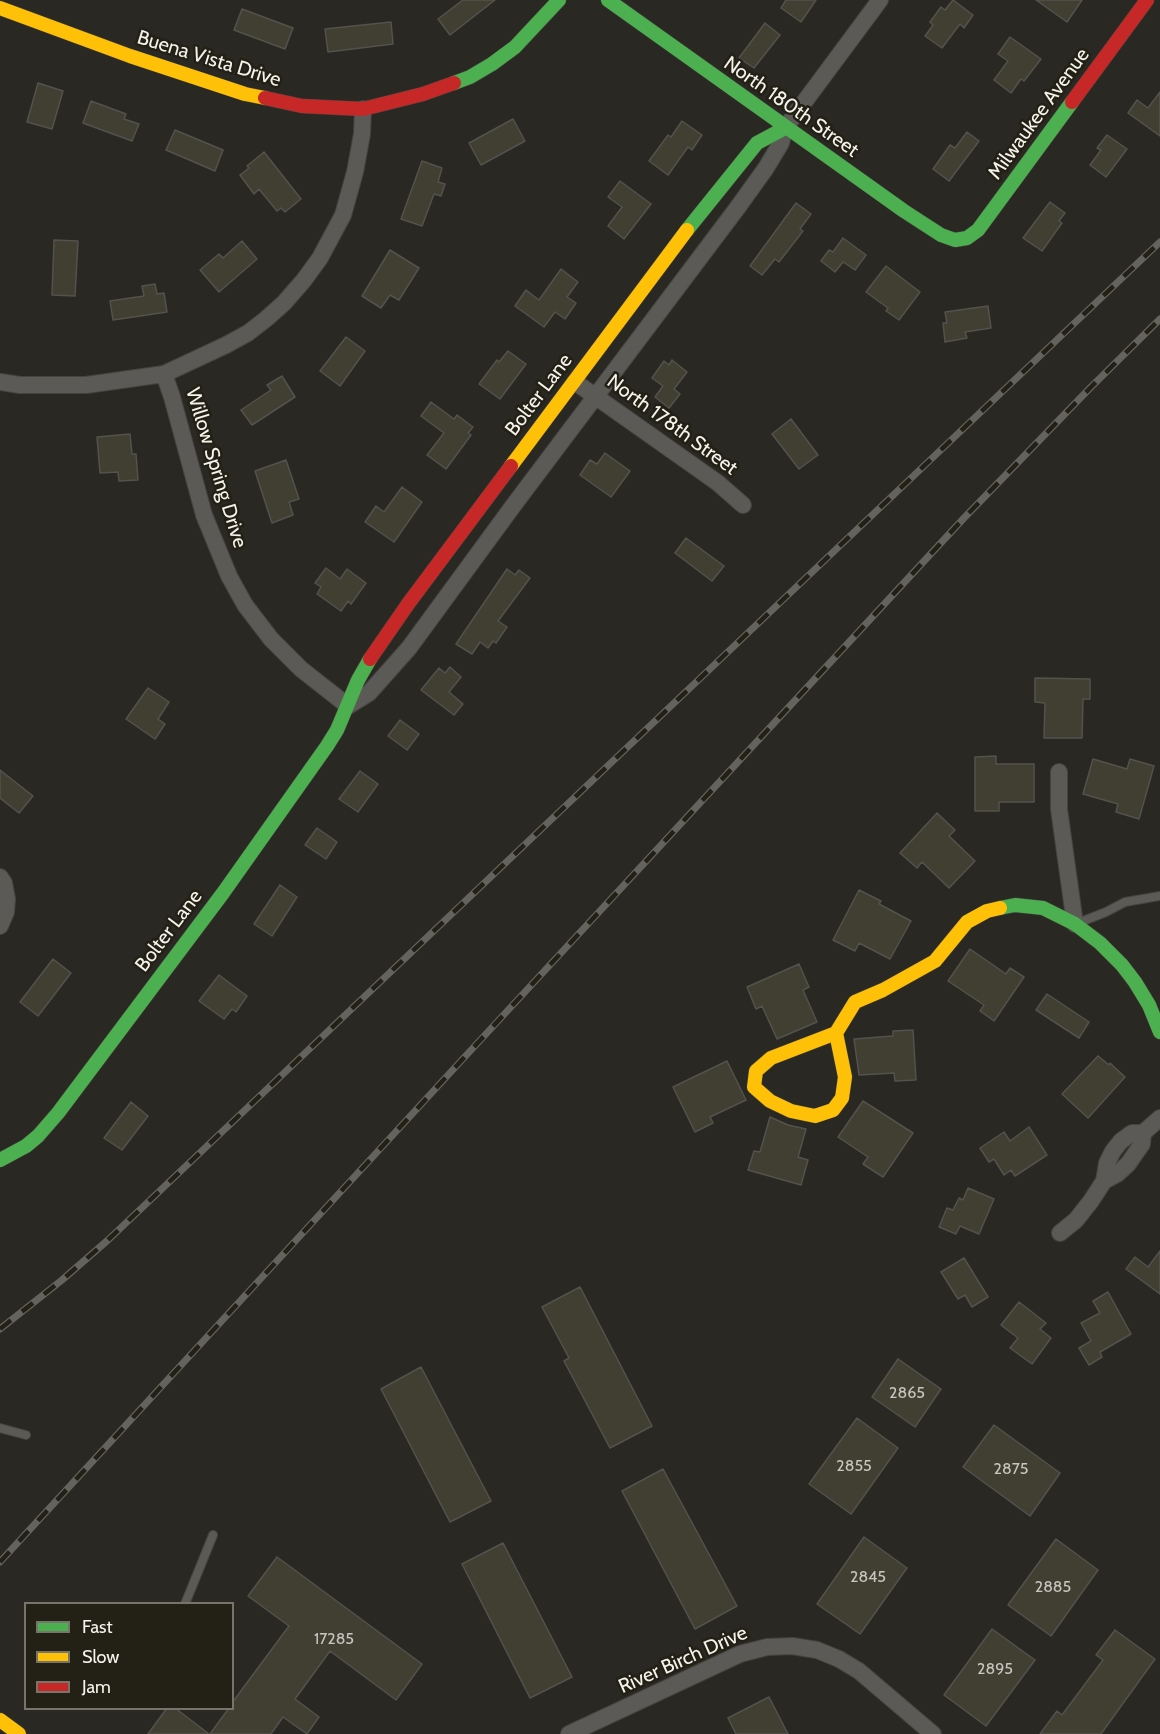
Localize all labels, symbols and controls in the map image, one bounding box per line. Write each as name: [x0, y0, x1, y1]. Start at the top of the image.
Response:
street label: Buena Vista Drive: [134, 26, 284, 92]
street label: Milwaukee Avenue: [983, 44, 1095, 184]
street label: North 180th Street: [719, 51, 863, 163]
street label: Bolter Lane: [500, 349, 578, 441]
street label: North 178th Street: [602, 370, 742, 480]
street label: Willow Spring Drive: [180, 385, 252, 551]
street label: Bolter Lane: [130, 885, 208, 977]
house number: 2865: [889, 1383, 925, 1403]
house number: 2855: [836, 1456, 872, 1476]
house number: 2875: [994, 1459, 1028, 1479]
house number: 2845: [850, 1567, 886, 1587]
house number: 2885: [1035, 1577, 1071, 1597]
legend: [24, 1602, 234, 1710]
text: Fast: [82, 1616, 113, 1638]
street label: River Birch Drive: [615, 1621, 751, 1699]
house number: 17285: [314, 1629, 354, 1649]
text: Slow: [82, 1646, 119, 1668]
house number: 2895: [977, 1659, 1013, 1679]
text: Jam: [82, 1676, 111, 1698]

